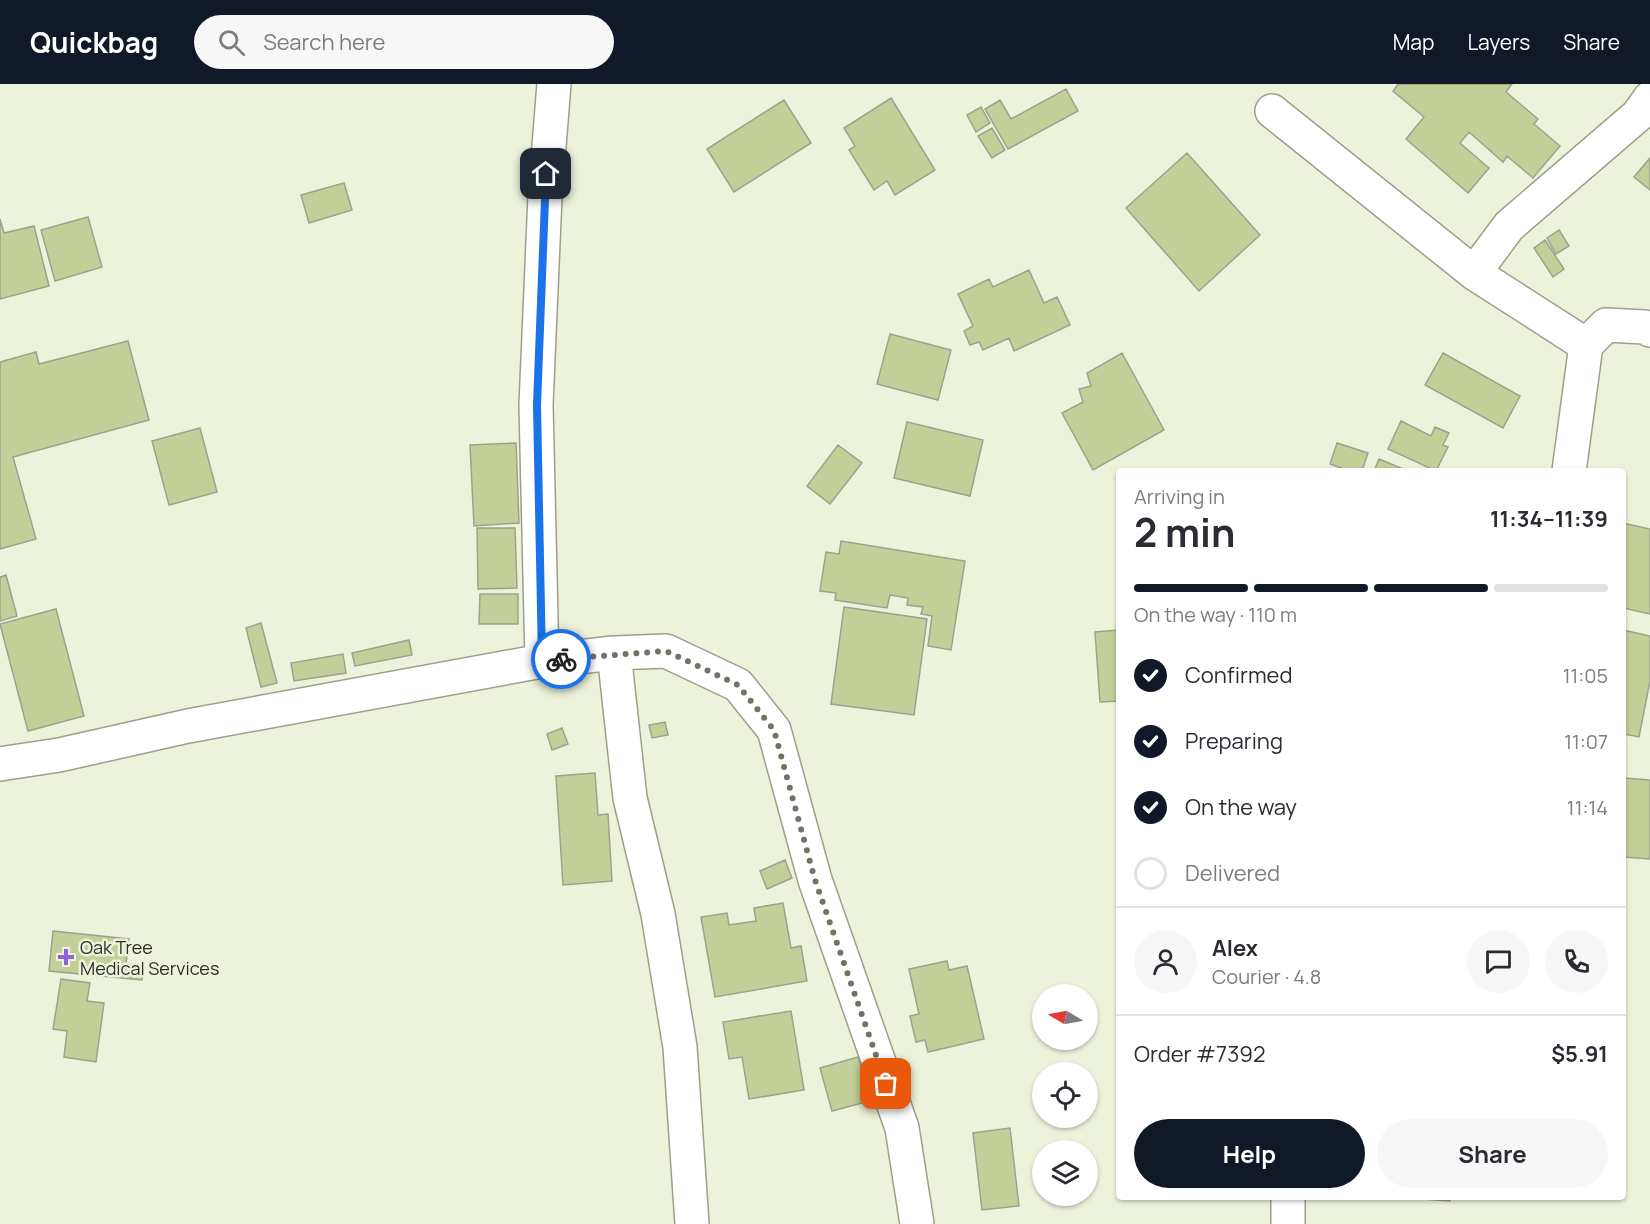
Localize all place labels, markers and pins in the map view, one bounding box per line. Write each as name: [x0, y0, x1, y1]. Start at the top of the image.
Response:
pin: [520, 148, 571, 199]
place label: Oak Tree Medical Services: [80, 935, 219, 980]
marker: Oak Tree Medical Services: [57, 948, 75, 966]
pin: [860, 1058, 911, 1109]

